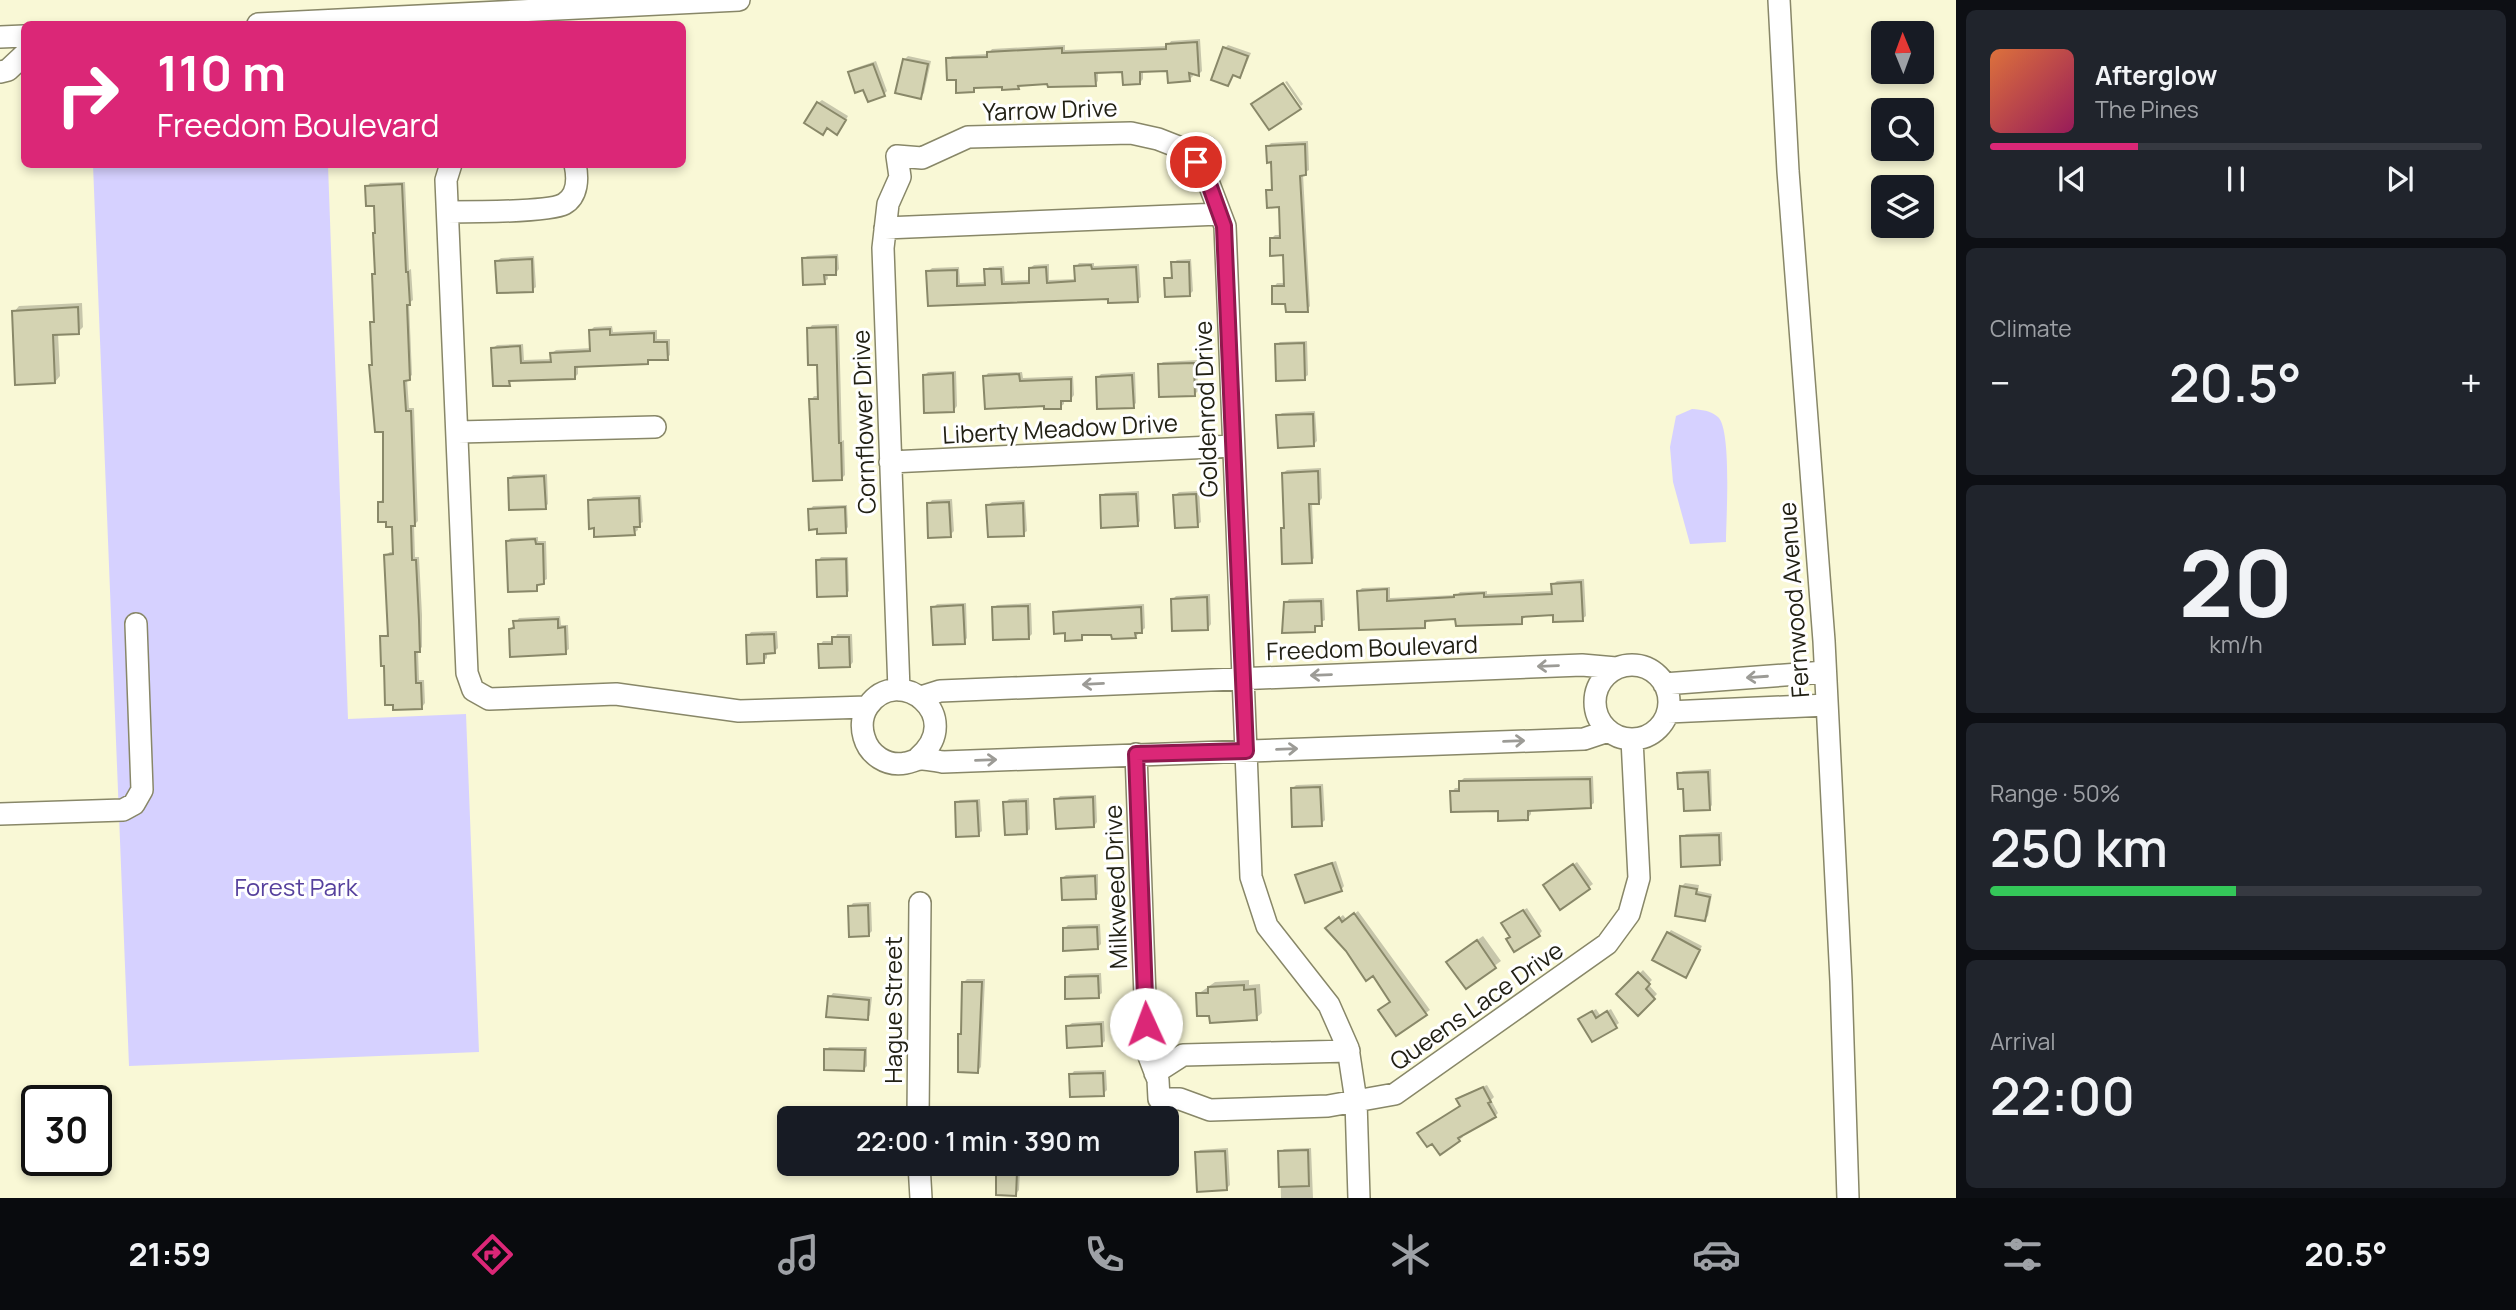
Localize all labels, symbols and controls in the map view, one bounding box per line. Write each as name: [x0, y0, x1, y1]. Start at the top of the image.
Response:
north arrow: [1871, 21, 1934, 84]
map controls: [1871, 21, 1934, 238]
text: 110 m: [157, 39, 286, 106]
icon: right: [42, 49, 133, 140]
text: Afterglow: [2095, 57, 2217, 93]
street label: Yarrow Drive: [982, 90, 1118, 128]
text: The Pines: [2095, 93, 2199, 125]
button: search: [1871, 98, 1934, 161]
text: Freedom Boulevard: [157, 103, 440, 147]
pin: [1166, 132, 1226, 192]
icon: arrive: [1177, 143, 1215, 181]
icon: previous: [2053, 160, 2091, 198]
icon: pause: [2217, 160, 2255, 198]
icon: next: [2381, 160, 2419, 198]
button: layers: [1871, 175, 1934, 238]
text: Climate: [1990, 312, 2072, 344]
street label: Goldenrod Drive: [1185, 320, 1225, 498]
street label: Cornflower Drive: [843, 329, 883, 515]
text: 20.5°: [2169, 347, 2302, 418]
text: −: [1990, 356, 2011, 408]
text: +: [2460, 356, 2482, 408]
street label: Liberty Meadow Drive: [941, 405, 1179, 451]
street label: Fernwood Avenue: [1770, 501, 1816, 699]
text: 20: [2179, 520, 2293, 644]
street label: Freedom Boulevard: [1266, 627, 1478, 667]
text: km/h: [2209, 628, 2263, 660]
one-way arrow: [1537, 659, 1560, 672]
one-way arrow: [1309, 668, 1332, 681]
one-way arrow: [1746, 671, 1769, 684]
one-way arrow: [1082, 678, 1105, 691]
one-way arrow: [1503, 734, 1526, 748]
one-way arrow: [1275, 742, 1298, 756]
one-way arrow: [974, 754, 997, 767]
text: Range · 50%: [1990, 777, 2120, 809]
street label: Milkweed Drive: [1096, 804, 1134, 970]
text: 250 km: [1990, 812, 2168, 883]
park label: Forest Park: [234, 870, 359, 903]
street label: Queens Lace Drive: [1383, 933, 1569, 1077]
street label: Hague Street: [876, 936, 909, 1084]
position arrow: [1109, 987, 1183, 1061]
text: Arrival: [1990, 1025, 2056, 1057]
text: 22:00: [1990, 1060, 2135, 1131]
speed limit sign: 30: [21, 1085, 112, 1176]
text: 22:00 · 1 min · 390 m: [856, 1123, 1100, 1159]
icon: directions: [468, 1230, 517, 1279]
icon: music: [774, 1230, 823, 1279]
icon: phone: [1080, 1230, 1129, 1279]
icon: climate: [1386, 1230, 1435, 1279]
icon: car: [1692, 1230, 1741, 1279]
icon: filters: [1998, 1230, 2047, 1279]
text: 21:59: [129, 1232, 211, 1276]
text: 20.5°: [2304, 1232, 2387, 1276]

